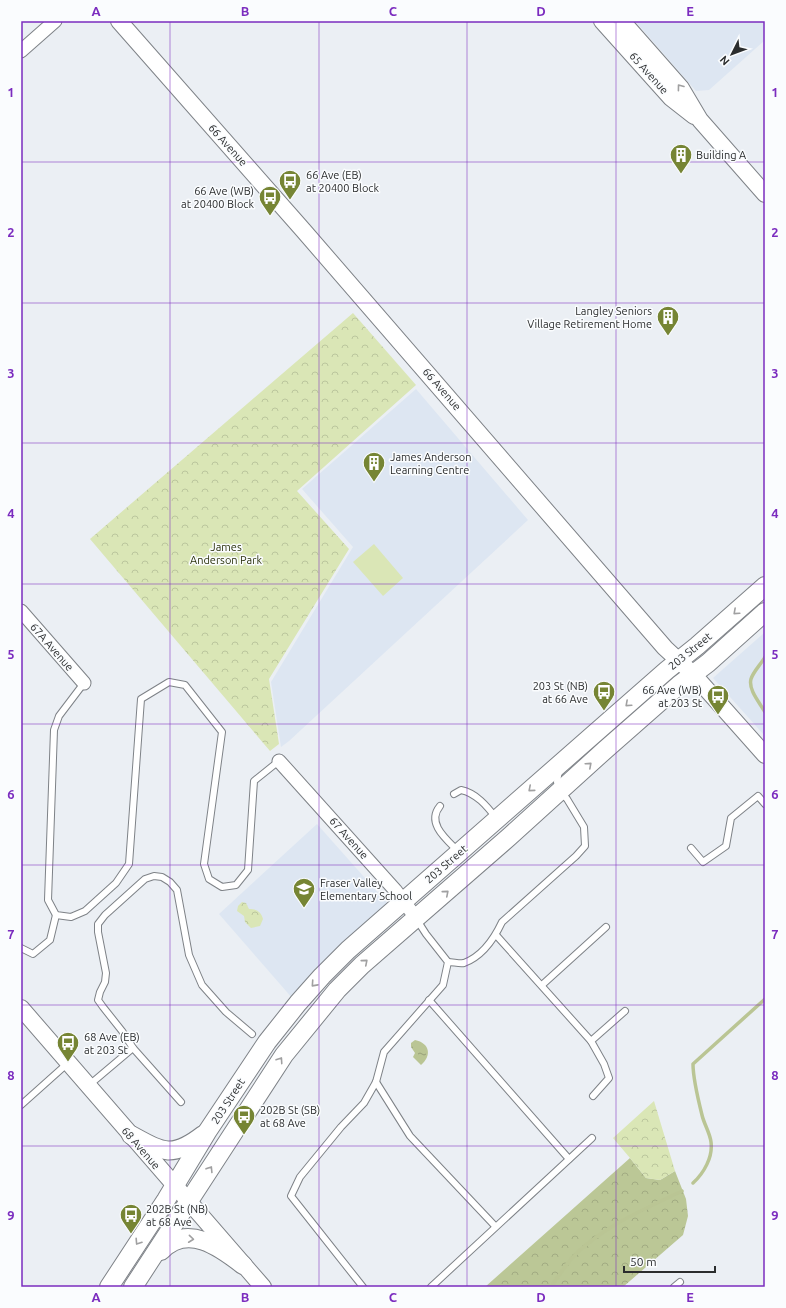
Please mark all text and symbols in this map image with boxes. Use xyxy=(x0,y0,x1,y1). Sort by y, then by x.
text: A xyxy=(91,4,101,18)
text: B xyxy=(241,4,250,18)
text: C xyxy=(389,4,398,18)
text: D xyxy=(536,4,546,18)
text: E xyxy=(686,4,694,18)
north arrow xyxy=(712,34,752,74)
street label: 65 Avenue xyxy=(627,50,671,96)
text: N xyxy=(717,54,732,68)
text: 1 xyxy=(7,85,15,99)
one-way arrow xyxy=(678,85,685,92)
text: 1 xyxy=(771,85,779,99)
street label: 66 Avenue xyxy=(206,122,250,168)
building icon: Building A xyxy=(668,142,694,175)
place label: Building A xyxy=(696,149,747,161)
bus stop icon: 66 Ave (EB) at 20400 Block xyxy=(277,168,303,201)
place label: 66 Ave (EB) at 20400 Block xyxy=(306,169,379,194)
bus stop icon: 66 Ave (WB) at 20400 Block xyxy=(257,184,283,217)
place label: 66 Ave (WB) at 20400 Block xyxy=(181,185,254,210)
text: 2 xyxy=(7,225,15,239)
text: 2 xyxy=(771,225,779,239)
building icon: Langley Seniors Village Retirement Home xyxy=(655,304,681,337)
place label: Langley Seniors Village Retirement Home xyxy=(527,305,652,330)
street label: 66 Avenue xyxy=(420,365,464,413)
text: 3 xyxy=(7,366,15,380)
text: 3 xyxy=(771,366,779,380)
building icon: James Anderson Learning Centre xyxy=(361,450,387,483)
place label: James Anderson Learning Centre xyxy=(390,451,472,476)
text: 4 xyxy=(7,506,15,520)
text: 4 xyxy=(771,506,779,520)
park label: James Anderson Park xyxy=(190,541,262,566)
one-way arrow xyxy=(733,607,741,615)
street label: 67A Avenue xyxy=(28,621,76,673)
street label: 203 Street xyxy=(666,630,714,672)
text: 5 xyxy=(7,647,15,661)
text: 5 xyxy=(771,647,779,661)
bus stop icon: 203 St (NB) at 66 Ave xyxy=(591,679,617,712)
place label: 203 St (NB) at 66 Ave xyxy=(533,680,588,705)
bus stop icon: 66 Ave (WB) at 203 St xyxy=(705,683,731,716)
place label: 66 Ave (WB) at 203 St xyxy=(642,684,703,709)
one-way arrow xyxy=(625,700,633,707)
one-way arrow xyxy=(584,762,592,769)
one-way arrow xyxy=(529,785,536,792)
text: 6 xyxy=(7,787,15,801)
text: 6 xyxy=(771,787,779,801)
street label: 67 Avenue xyxy=(327,815,371,861)
street label: 203 Street xyxy=(423,842,470,886)
school or university icon: Fraser Valley Elementary School xyxy=(291,876,317,909)
place label: Fraser Valley Elementary School xyxy=(320,877,412,902)
one-way arrow xyxy=(441,890,449,897)
text: 7 xyxy=(7,927,15,941)
text: 7 xyxy=(771,927,779,941)
one-way arrow xyxy=(361,960,368,967)
one-way arrow xyxy=(312,980,319,987)
bus stop icon: 68 Ave (EB) at 203 St xyxy=(55,1030,81,1063)
place label: 68 Ave (EB) at 203 St xyxy=(84,1031,140,1056)
one-way arrow xyxy=(275,1057,283,1064)
text: 8 xyxy=(7,1068,15,1082)
text: 8 xyxy=(771,1068,779,1082)
street label: 203 Street xyxy=(209,1075,248,1126)
bus stop icon: 202B St (SB) at 68 Ave xyxy=(231,1103,257,1136)
place label: 202B St (SB) at 68 Ave xyxy=(260,1104,320,1129)
street label: 68 Avenue xyxy=(119,1124,163,1172)
one-way arrow xyxy=(205,1166,212,1173)
bus stop icon: 202B St (NB) at 68 Ave xyxy=(118,1202,144,1235)
place label: 202B St (NB) at 68 Ave xyxy=(146,1203,208,1228)
text: 9 xyxy=(7,1208,15,1222)
text: 9 xyxy=(771,1208,779,1222)
one-way arrow xyxy=(188,1234,194,1243)
one-way arrow xyxy=(135,1238,143,1245)
scale bar xyxy=(624,1248,715,1274)
text: 50 m xyxy=(630,1255,657,1268)
text: A xyxy=(91,1290,101,1304)
text: B xyxy=(241,1290,250,1304)
text: C xyxy=(389,1290,398,1304)
text: D xyxy=(536,1290,546,1304)
text: E xyxy=(686,1290,694,1304)

